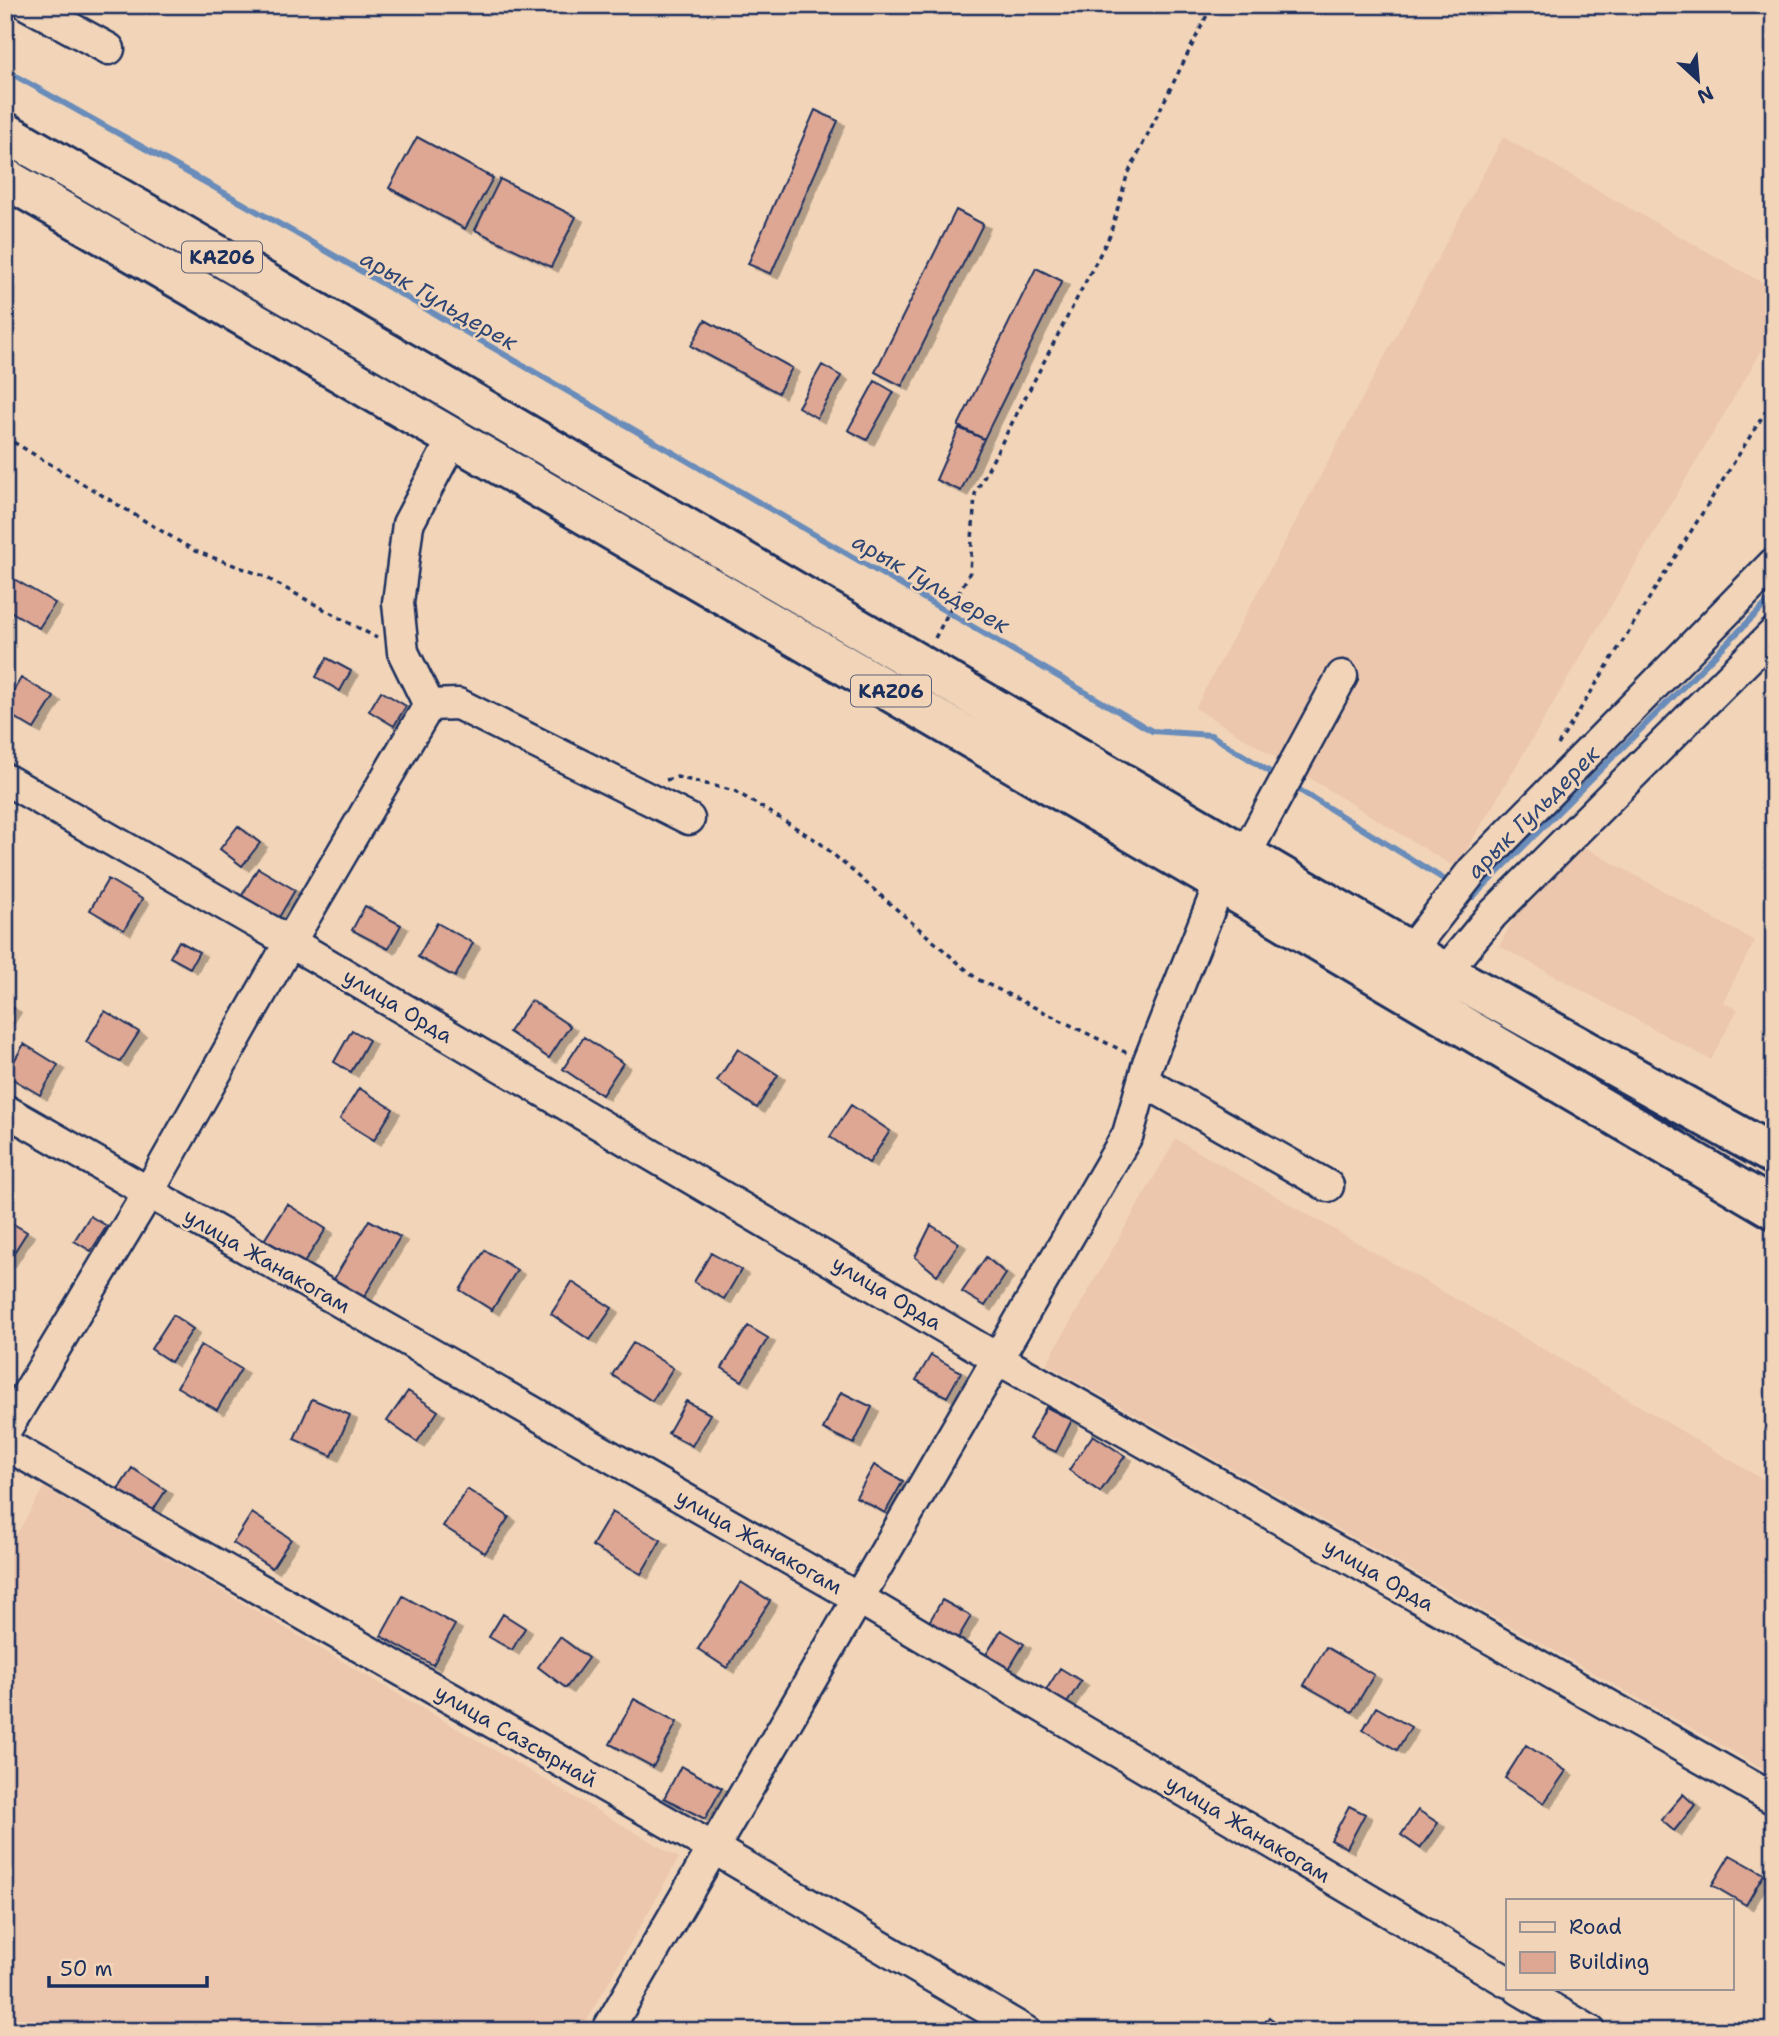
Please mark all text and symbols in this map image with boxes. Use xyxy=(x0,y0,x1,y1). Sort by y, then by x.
north arrow xyxy=(1664,46,1734,116)
text: N xyxy=(1693,80,1717,109)
road number: KАZ06 xyxy=(182,242,262,272)
water label: арык Гульдерек xyxy=(355,243,524,358)
water label: арык Гульдерек xyxy=(847,526,1016,641)
road number: KАZ06 xyxy=(851,676,931,706)
water label: арык Гульдерек xyxy=(1460,738,1607,885)
street label: улица Орда xyxy=(338,962,458,1050)
street label: улица Жанакогам xyxy=(179,1202,355,1320)
street label: улица Орда xyxy=(827,1249,947,1337)
street label: улица Жанакогам xyxy=(671,1483,847,1601)
street label: улица Орда xyxy=(1319,1532,1439,1618)
street label: улица Сазсырнай xyxy=(430,1678,603,1794)
street label: улица Жанакогам xyxy=(1160,1769,1336,1889)
legend xyxy=(1506,1899,1734,1990)
text: Road xyxy=(1569,1913,1622,1941)
scale bar xyxy=(49,1945,206,1989)
text: Building xyxy=(1569,1948,1649,1976)
text: 50 m xyxy=(60,1955,113,1983)

